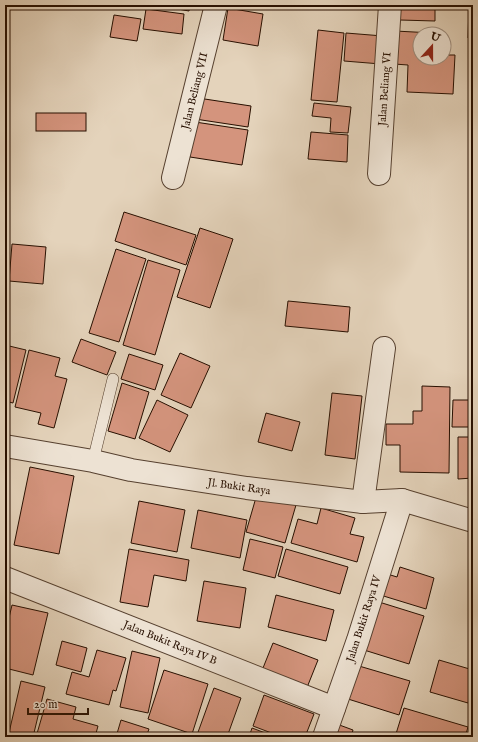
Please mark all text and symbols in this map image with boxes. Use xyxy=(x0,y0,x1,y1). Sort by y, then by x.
north arrow xyxy=(412,26,452,66)
text: U xyxy=(427,29,443,46)
street label: Jalan Beliang VII xyxy=(178,51,211,133)
street label: Jalan Beliang VI xyxy=(375,51,395,128)
street label: Jl. Bukit Raya xyxy=(205,475,272,498)
street label: Jalan Bukit Raya IV xyxy=(343,573,385,666)
street label: Jalan Bukit Raya IV B xyxy=(119,617,219,668)
scale bar xyxy=(28,690,88,716)
text: 20 m xyxy=(34,697,57,712)

